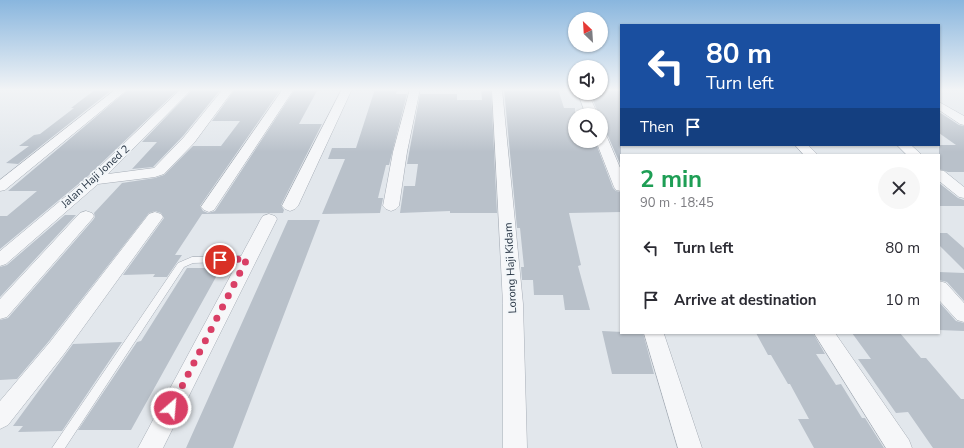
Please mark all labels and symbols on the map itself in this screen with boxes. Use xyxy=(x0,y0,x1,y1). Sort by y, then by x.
north arrow xyxy=(568,12,608,52)
street label: Jalan Haji Joned 2 xyxy=(57,142,133,212)
street label: Lorong Haji Kidam xyxy=(501,222,520,314)
pin xyxy=(203,243,237,277)
position arrow xyxy=(150,387,192,429)

